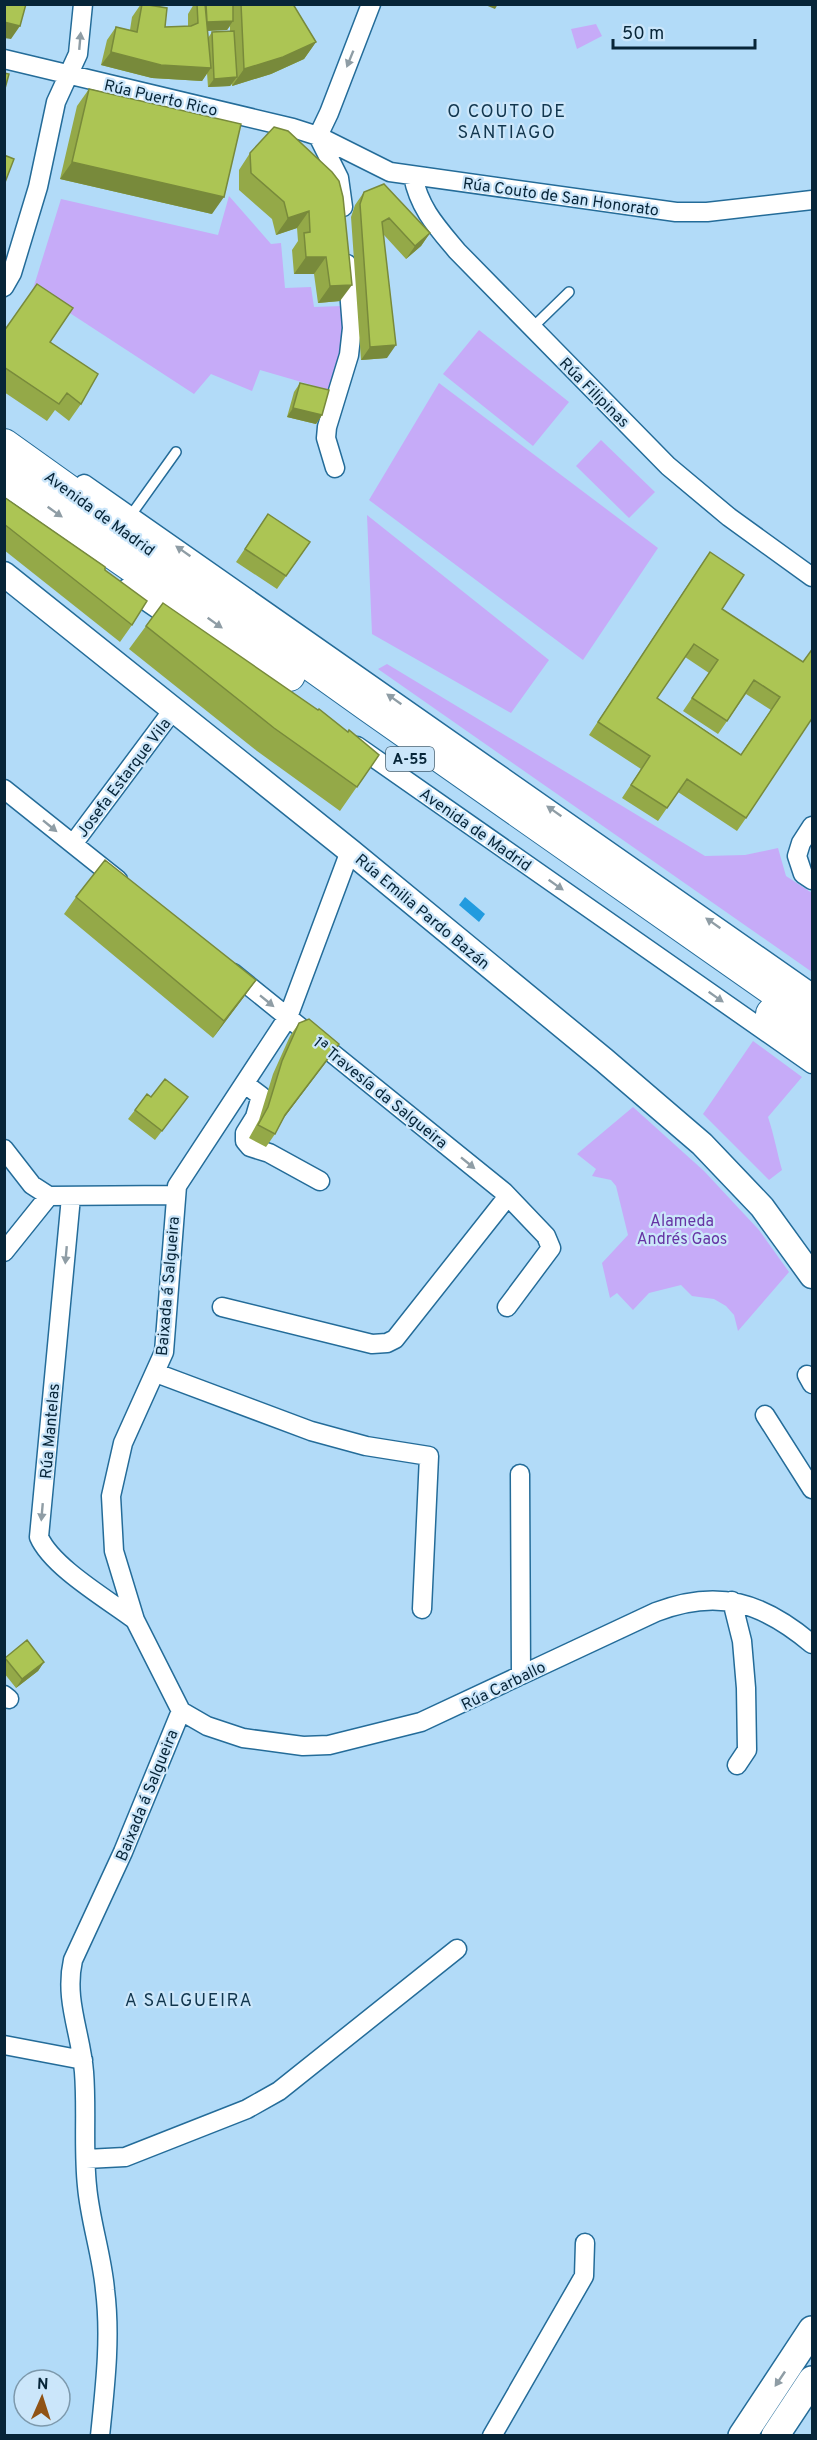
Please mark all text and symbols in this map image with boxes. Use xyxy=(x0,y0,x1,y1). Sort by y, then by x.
scale bar xyxy=(613,12,756,50)
text: 50 m xyxy=(622,23,664,46)
one-way arrow xyxy=(75,31,85,50)
one-way arrow xyxy=(345,50,354,68)
street label: Rúa Puerto Rico xyxy=(102,76,219,122)
district label: O COUTO DE SANTIAGO xyxy=(447,101,567,145)
street label: Rúa Couto de San Honorato xyxy=(461,174,660,222)
street label: Rúa Filipinas xyxy=(554,354,633,433)
street label: Avenida de Madrid xyxy=(40,468,158,561)
one-way arrow xyxy=(46,506,62,518)
one-way arrow xyxy=(175,545,191,557)
one-way arrow xyxy=(206,617,222,629)
one-way arrow xyxy=(386,694,402,705)
street label: Josefa Estarque Vila xyxy=(73,715,176,842)
road number: A-55 xyxy=(386,747,434,771)
street label: Avenida de Madrid xyxy=(415,785,535,877)
one-way arrow xyxy=(546,805,562,817)
one-way arrow xyxy=(42,819,58,832)
street label: Rúa Emilia Pardo Bazán xyxy=(350,850,493,975)
one-way arrow xyxy=(547,879,563,891)
one-way arrow xyxy=(706,917,722,929)
one-way arrow xyxy=(707,991,723,1003)
one-way arrow xyxy=(260,994,275,1006)
street label: 1ª Travesía da Salgueira xyxy=(309,1033,451,1154)
one-way arrow xyxy=(460,1156,475,1169)
park label: Alameda Andrés Gaos xyxy=(637,1212,727,1250)
street label: Baixada á Salgueira xyxy=(153,1216,185,1357)
one-way arrow xyxy=(61,1246,71,1265)
street label: Rúa Mantelas xyxy=(37,1383,65,1480)
one-way arrow xyxy=(37,1503,47,1522)
street label: Rúa Carballo xyxy=(458,1658,550,1716)
street label: Baixada á Salgueira xyxy=(112,1727,183,1864)
district label: A SALGUEIRA xyxy=(125,1990,253,2013)
north arrow xyxy=(12,2368,72,2428)
one-way arrow xyxy=(775,2371,786,2387)
text: N xyxy=(36,2375,49,2395)

